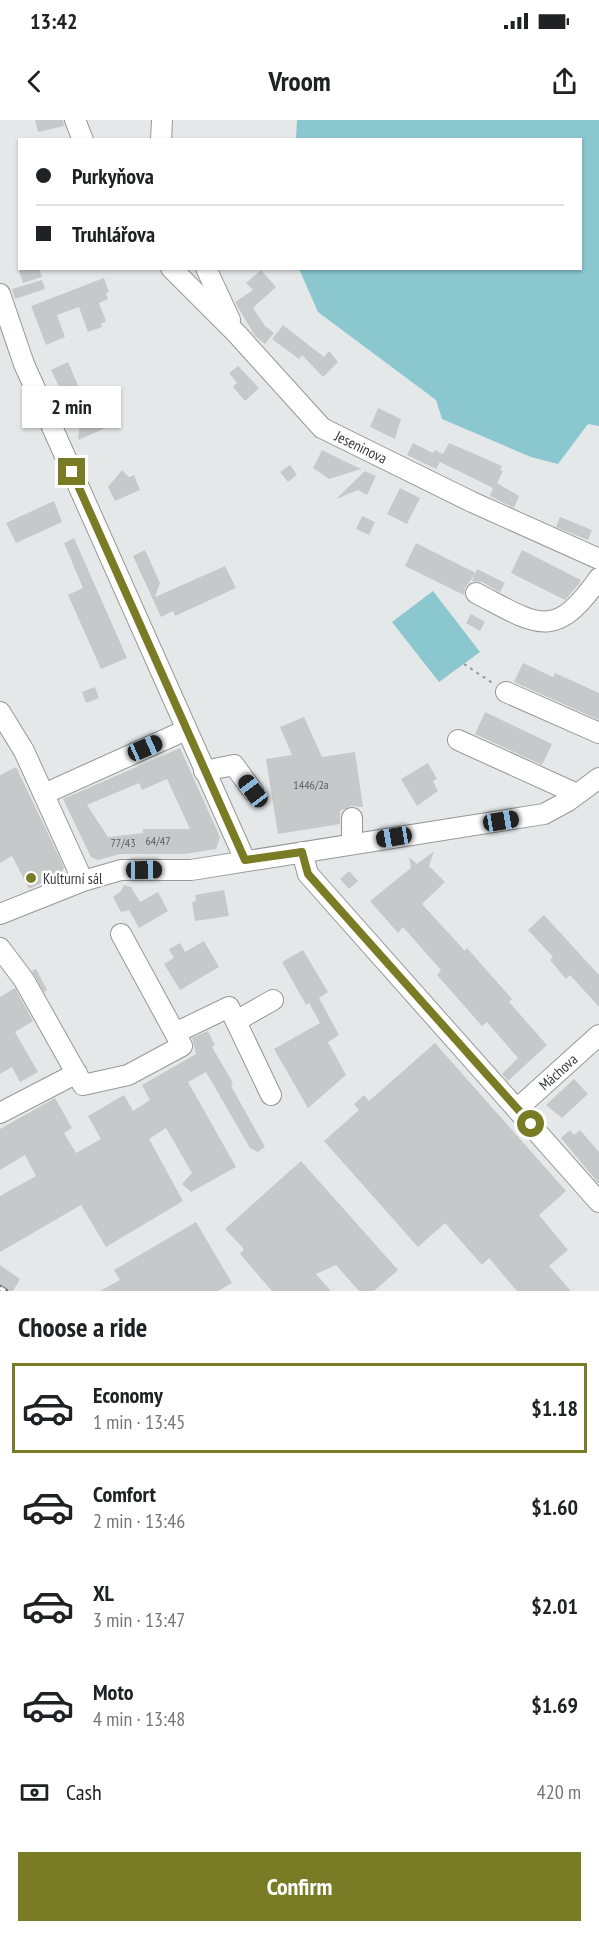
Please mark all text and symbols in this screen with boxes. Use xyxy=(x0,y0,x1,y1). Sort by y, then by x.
text: 13:42 xyxy=(30,7,78,35)
text: Vroom xyxy=(268,64,331,98)
icon: back xyxy=(18,65,51,98)
icon: share xyxy=(548,65,581,98)
text: Purkyňova xyxy=(72,162,154,190)
text: Truhlářova xyxy=(72,220,155,248)
callout: 2 min xyxy=(22,385,122,427)
text: 2 min xyxy=(51,394,92,420)
street label: Jeseninova xyxy=(331,426,390,468)
route end xyxy=(58,458,85,485)
car xyxy=(125,732,165,764)
car xyxy=(235,771,271,811)
house number: 1446/2a xyxy=(293,777,329,792)
car xyxy=(482,809,520,833)
car xyxy=(375,825,413,849)
house number: 64/47 xyxy=(145,833,171,848)
house number: 77/43 xyxy=(110,835,136,850)
car xyxy=(126,861,162,879)
place label: Kulturní sál xyxy=(43,869,103,888)
marker: Kulturní sál xyxy=(24,871,38,885)
street label: Máchova xyxy=(535,1050,581,1094)
route start xyxy=(517,1110,544,1137)
text: Choose a ride xyxy=(18,1310,147,1344)
icon: car xyxy=(21,1381,75,1435)
text: Economy xyxy=(93,1381,163,1409)
text: $1.18 xyxy=(531,1394,578,1422)
text: 1 min · 13:45 xyxy=(93,1409,185,1435)
icon: car xyxy=(21,1480,75,1534)
text: Comfort xyxy=(93,1480,156,1508)
text: $1.60 xyxy=(531,1493,578,1521)
text: 2 min · 13:46 xyxy=(93,1508,185,1534)
icon: car xyxy=(21,1579,75,1633)
text: XL xyxy=(93,1579,114,1607)
text: $2.01 xyxy=(531,1592,578,1620)
text: 3 min · 13:47 xyxy=(93,1607,185,1633)
icon: car xyxy=(21,1678,75,1732)
text: Moto xyxy=(93,1678,134,1706)
text: $1.69 xyxy=(531,1691,578,1719)
text: 4 min · 13:48 xyxy=(93,1706,185,1732)
icon: cash xyxy=(18,1776,51,1809)
text: Cash xyxy=(66,1778,102,1806)
text: 420 m xyxy=(537,1779,581,1805)
button: Confirm xyxy=(18,1852,581,1921)

